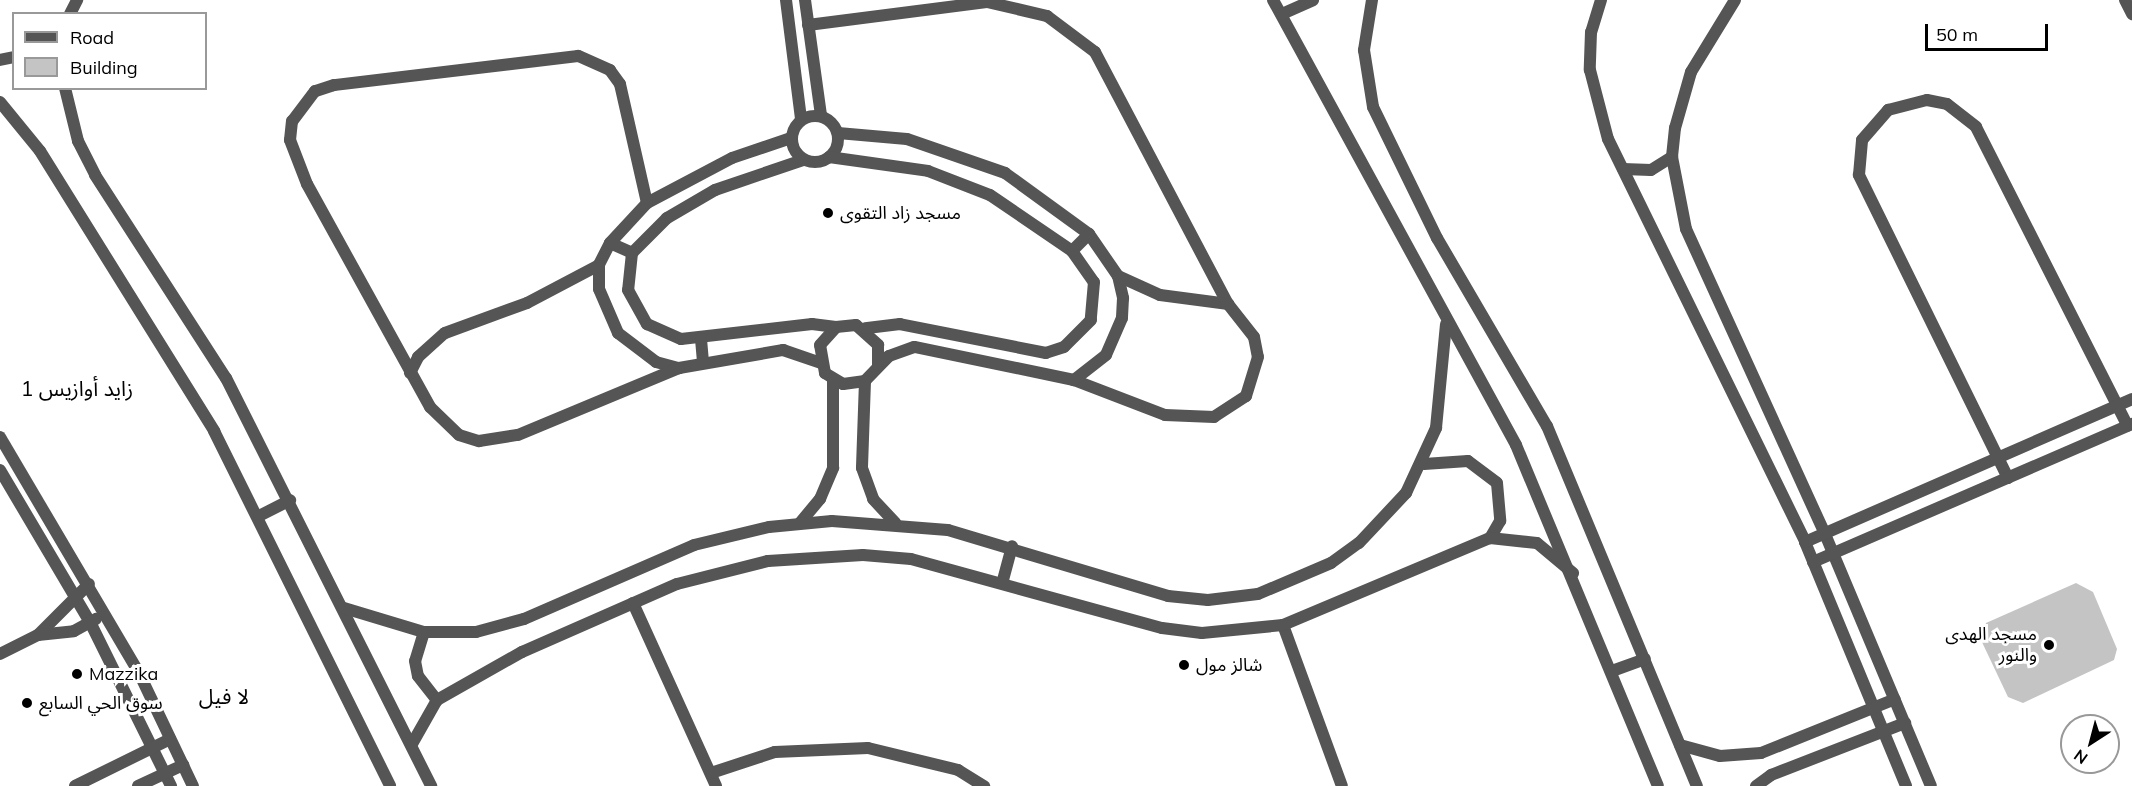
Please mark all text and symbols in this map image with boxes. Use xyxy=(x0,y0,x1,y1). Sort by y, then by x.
legend xyxy=(12,12,207,90)
scale bar xyxy=(1928,12,2051,50)
text: 50 m xyxy=(1936,23,1978,46)
text: Road xyxy=(70,26,114,49)
text: Building xyxy=(70,56,138,79)
place label: مسجد زاد التقوى xyxy=(840,202,961,224)
marker: مسجد زاد التقوى xyxy=(821,206,835,220)
district label: زايد أوازيس 1 xyxy=(21,375,133,401)
place label: مسجد الهدى والنور xyxy=(1945,624,2037,666)
marker: مسجد الهدى والنور xyxy=(2042,638,2056,652)
place label: شالز مول xyxy=(1196,654,1262,676)
marker: شالز مول xyxy=(1177,658,1191,672)
place label: Mazzika xyxy=(89,663,158,685)
marker: Mazzika xyxy=(70,667,84,681)
district label: لا فيل xyxy=(199,683,249,709)
place label: سوق الحي السابع xyxy=(39,692,163,714)
marker: سوق الحي السابع xyxy=(20,696,34,710)
north arrow xyxy=(2060,714,2120,774)
text: N xyxy=(2070,745,2091,769)

